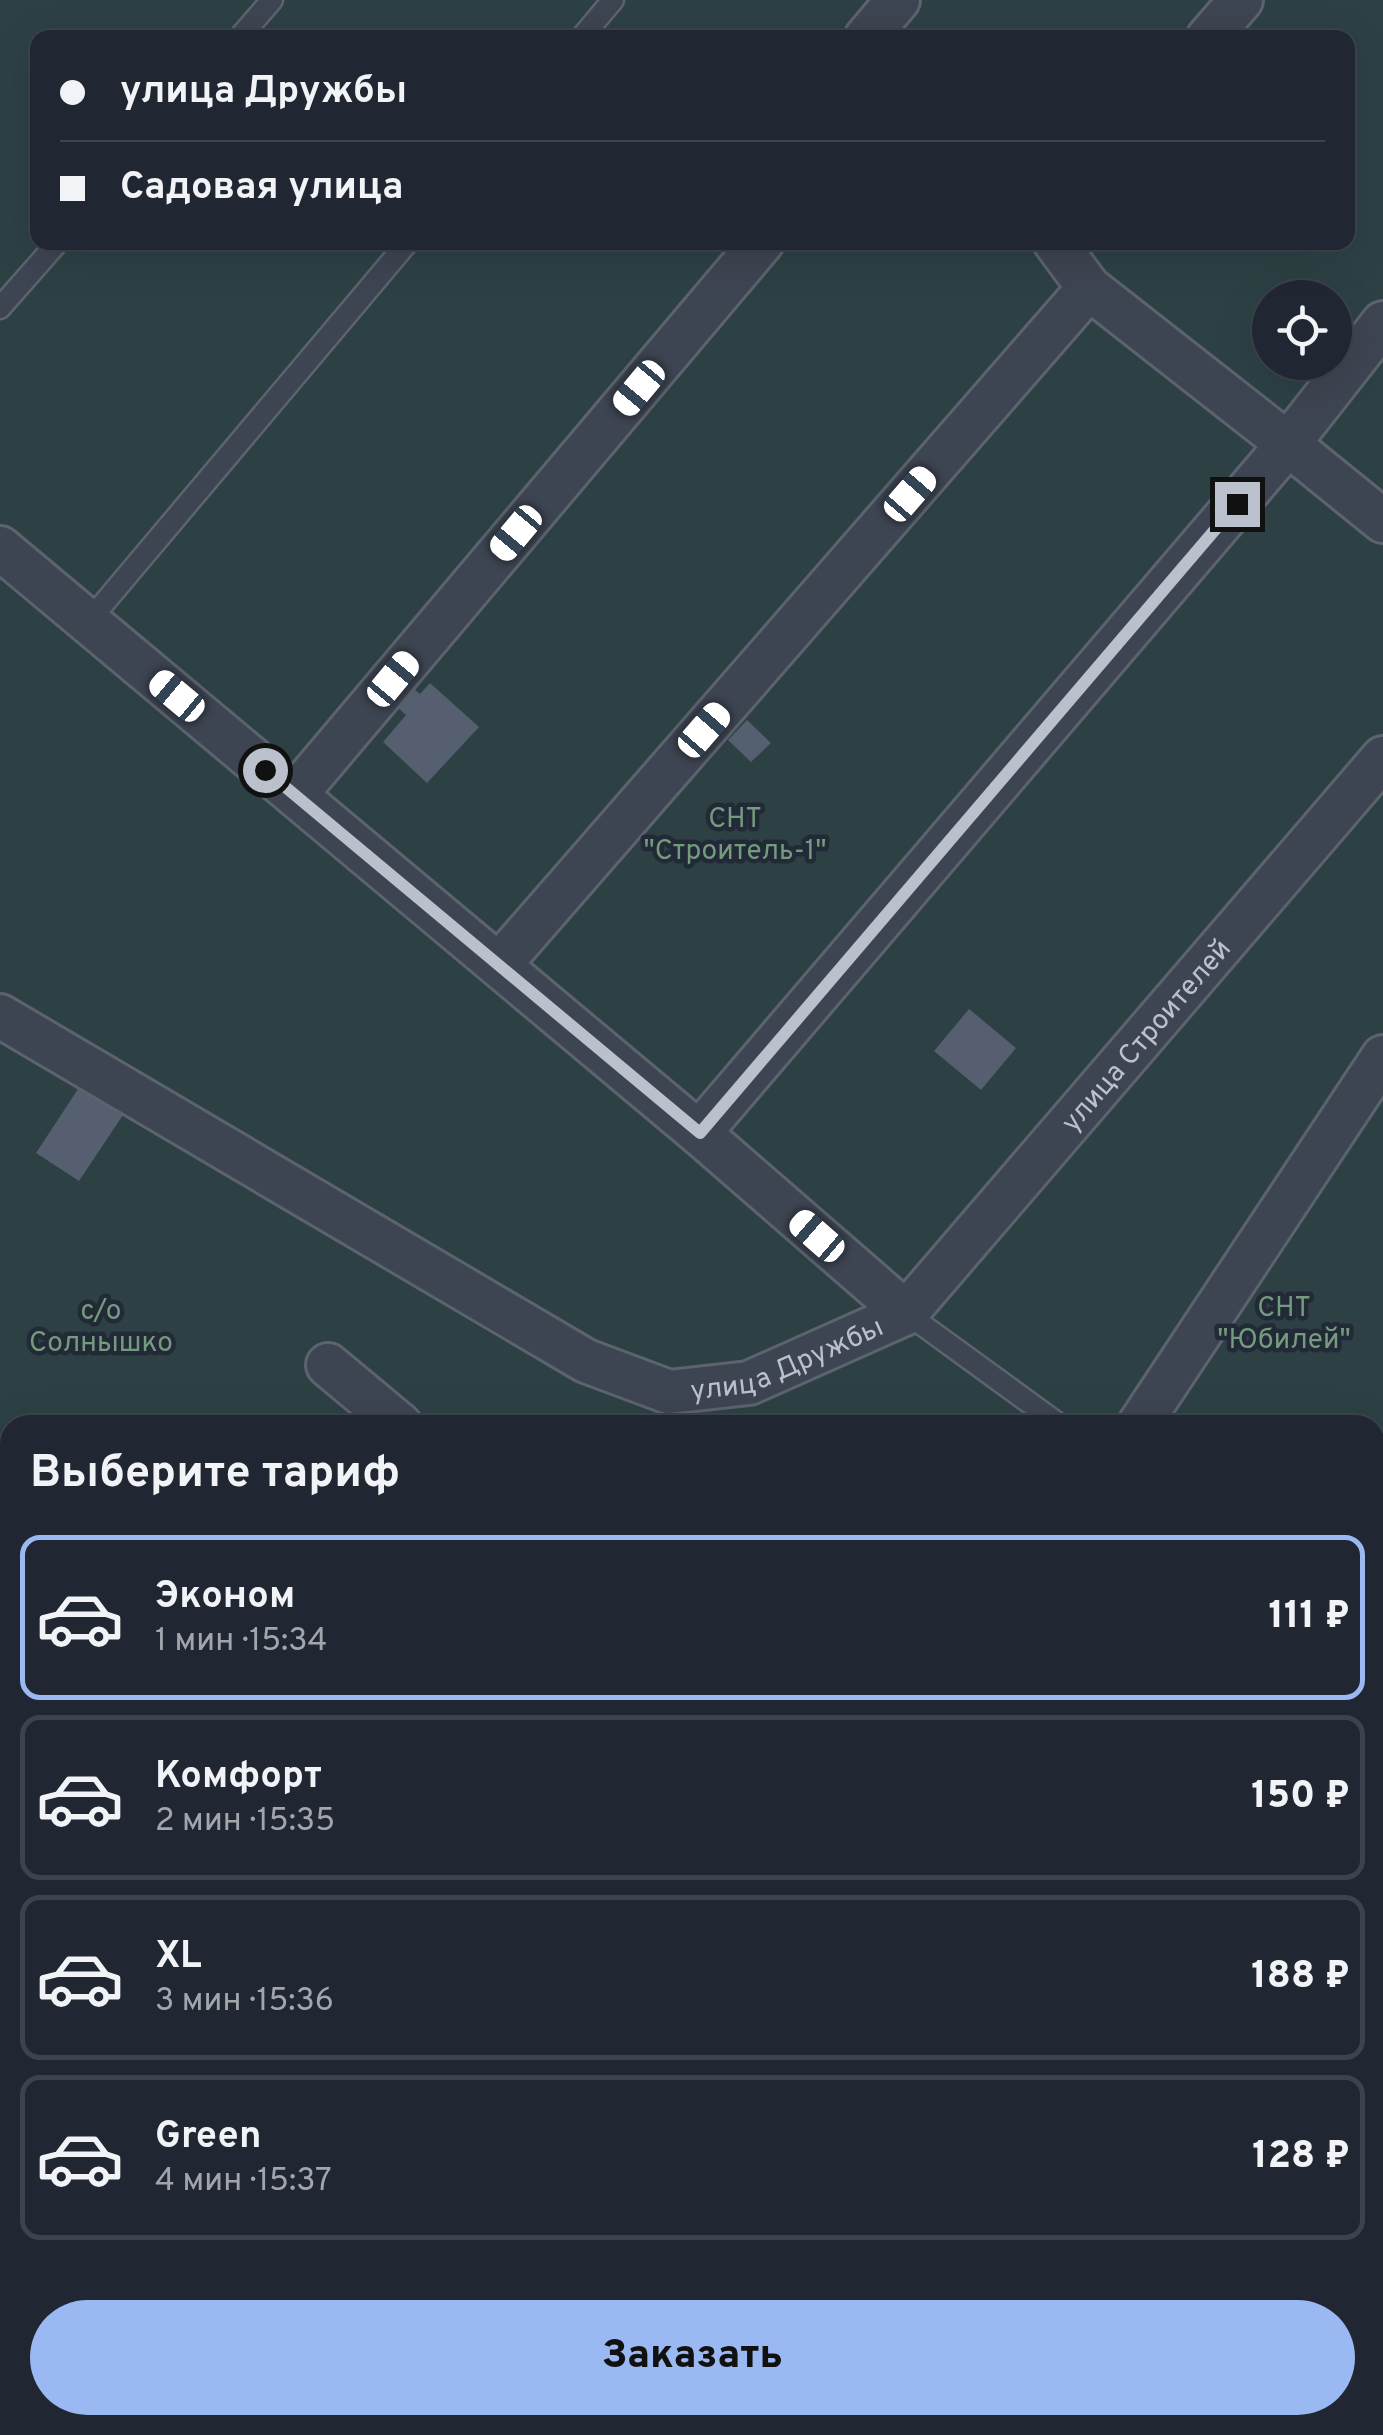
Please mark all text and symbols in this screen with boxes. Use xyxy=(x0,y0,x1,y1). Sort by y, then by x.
text: улица Дружбы xyxy=(120,68,407,117)
text: Садовая улица xyxy=(120,164,403,213)
map controls xyxy=(1252,280,1352,380)
button: locate xyxy=(1252,280,1352,380)
car xyxy=(608,355,670,421)
car xyxy=(879,462,941,526)
route end xyxy=(1215,482,1260,527)
car xyxy=(485,500,547,566)
car xyxy=(362,646,424,712)
car xyxy=(144,665,210,727)
car xyxy=(673,698,735,762)
route start xyxy=(243,748,288,793)
park label: СНТ "Строитель-1" xyxy=(643,802,827,870)
street label: улица Строителей xyxy=(1055,933,1240,1141)
car xyxy=(785,1205,849,1267)
park label: СНТ "Юбилей" xyxy=(1217,1291,1351,1359)
park label: с/о Солнышко xyxy=(29,1294,173,1362)
street label: улица Дружбы xyxy=(689,1310,890,1410)
text: Выберите тариф xyxy=(30,1446,400,1503)
icon: car xyxy=(35,1573,125,1663)
text: Эконом xyxy=(155,1573,295,1622)
text: 111 ₽ xyxy=(1268,1593,1350,1642)
text: 1 мин · 15:34 xyxy=(155,1622,327,1662)
icon: car xyxy=(35,1753,125,1843)
text: Комфорт xyxy=(155,1753,322,1802)
text: 150 ₽ xyxy=(1251,1773,1350,1822)
text: 2 мин · 15:35 xyxy=(155,1802,335,1842)
icon: car xyxy=(35,1933,125,2023)
text: XL xyxy=(155,1933,202,1982)
text: 188 ₽ xyxy=(1251,1953,1350,2002)
text: 3 мин · 15:36 xyxy=(155,1982,334,2022)
icon: car xyxy=(35,2113,125,2203)
text: Green xyxy=(155,2113,261,2162)
text: 128 ₽ xyxy=(1252,2133,1350,2182)
text: 4 мин · 15:37 xyxy=(155,2162,332,2202)
button: Заказать xyxy=(30,2300,1355,2415)

